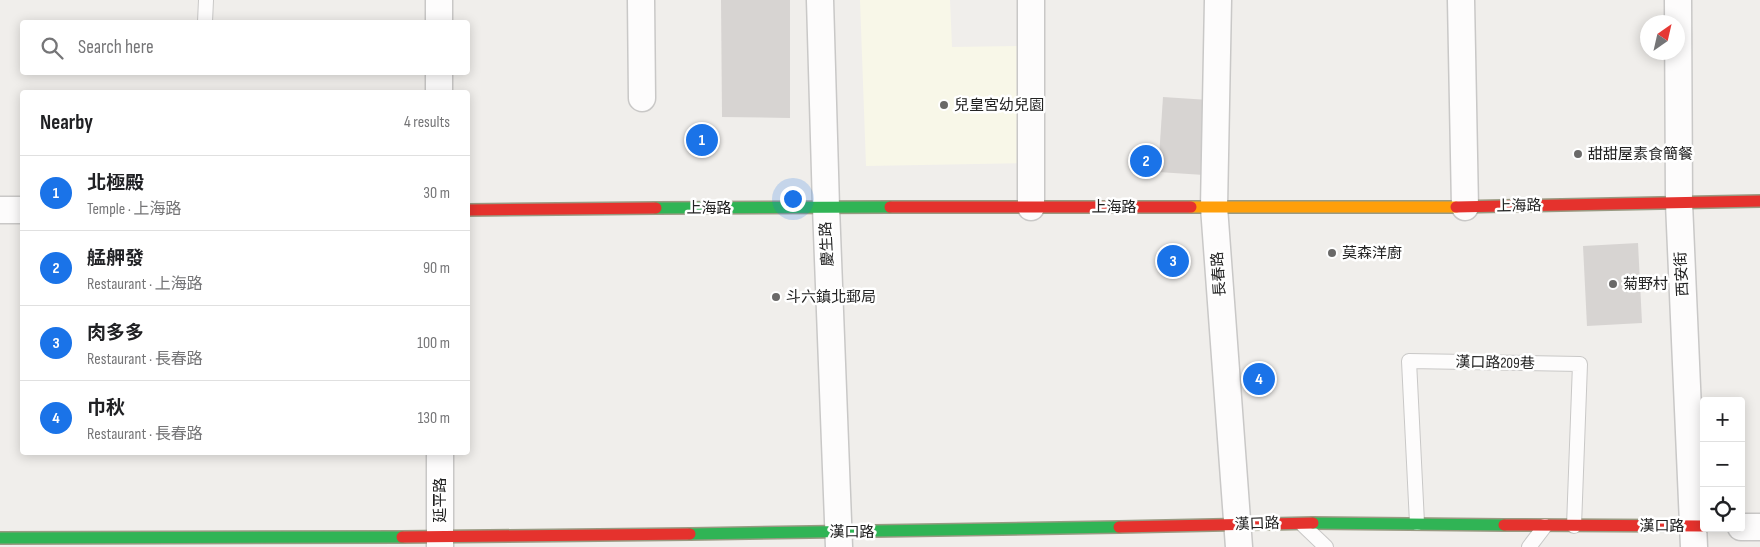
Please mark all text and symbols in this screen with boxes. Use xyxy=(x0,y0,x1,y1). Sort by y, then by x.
north arrow xyxy=(1640,15,1685,60)
search box xyxy=(20,20,470,75)
icon: search xyxy=(38,34,66,62)
text: Search here xyxy=(78,36,154,59)
place label: 兒皇宮幼兒園 xyxy=(954,96,1044,115)
marker: 兒皇宮幼兒園 xyxy=(938,99,950,111)
text: Nearby xyxy=(40,110,93,135)
text: 4 results xyxy=(404,113,450,132)
pin: 1 xyxy=(686,121,718,159)
pin: 2 xyxy=(1130,142,1162,180)
place label: 甜甜屋素食簡餐 xyxy=(1588,145,1693,164)
marker: 甜甜屋素食簡餐 xyxy=(1572,148,1584,160)
text: 北極殿 xyxy=(87,172,144,195)
text: 1 xyxy=(53,184,59,203)
text: 30 m xyxy=(423,184,450,203)
your location xyxy=(780,186,806,212)
street label: 上海路 xyxy=(1496,196,1542,216)
street label: 上海路 xyxy=(1091,198,1137,217)
street label: 上海路 xyxy=(686,199,732,218)
text: Temple · 上海路 xyxy=(87,200,181,219)
street label: 慶生路 xyxy=(816,221,838,267)
pin: 3 xyxy=(1157,242,1189,280)
place label: 莫森洋廚 xyxy=(1342,244,1402,263)
text: 艋舺發 xyxy=(87,247,144,270)
marker: 莫森洋廚 xyxy=(1326,247,1338,259)
street label: 長春路 xyxy=(1208,251,1230,297)
street label: 西安街 xyxy=(1671,251,1693,297)
text: 2 xyxy=(52,259,60,278)
text: 90 m xyxy=(423,259,450,278)
text: Restaurant · 上海路 xyxy=(87,275,203,294)
place label: 菊野村 xyxy=(1623,275,1668,294)
marker: 菊野村 xyxy=(1607,278,1619,290)
place label: 斗六鎮北郵局 xyxy=(786,288,876,307)
marker: 斗六鎮北郵局 xyxy=(770,291,782,303)
text: 肉多多 xyxy=(87,322,144,345)
text: 3 xyxy=(52,334,60,353)
text: 100 m xyxy=(417,334,450,353)
text: Restaurant · 長春路 xyxy=(87,350,203,369)
street label: 漢口路209巷 xyxy=(1455,353,1535,373)
pin: 4 xyxy=(1243,360,1275,398)
text: 巾秋 xyxy=(87,397,125,420)
map controls xyxy=(1700,397,1745,532)
button: + xyxy=(1700,397,1745,442)
text: 4 xyxy=(52,409,60,428)
text: 130 m xyxy=(418,409,450,428)
text: Restaurant · 長春路 xyxy=(87,425,203,444)
button: − xyxy=(1700,442,1745,487)
street label: 延平路 xyxy=(431,477,450,523)
button: locate xyxy=(1700,487,1745,532)
street label: 漢口路 xyxy=(1234,514,1280,534)
street label: 漢口路 xyxy=(1639,517,1685,536)
street label: 漢口路 xyxy=(829,523,875,542)

